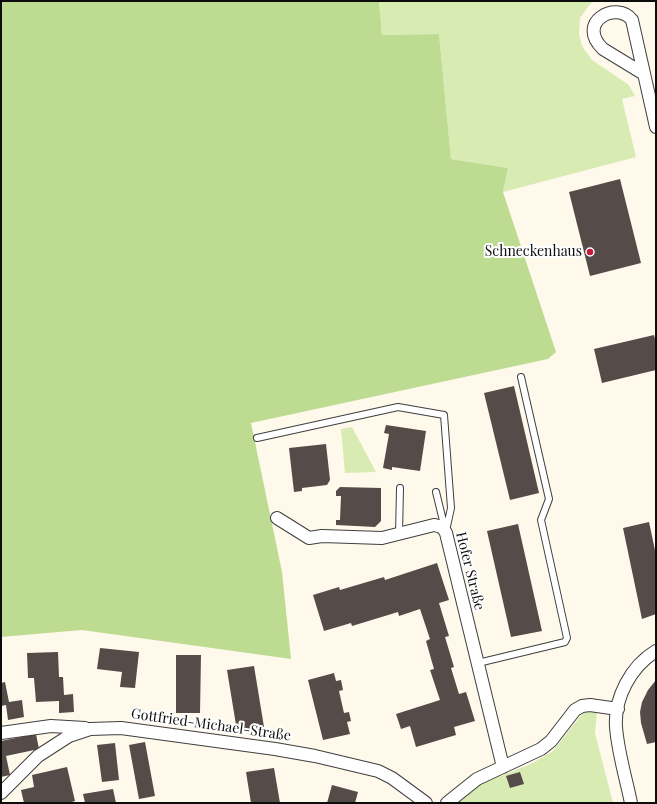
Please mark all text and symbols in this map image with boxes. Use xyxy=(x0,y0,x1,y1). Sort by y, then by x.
place label: Schneckenhaus xyxy=(485,244,582,260)
marker: Schneckenhaus xyxy=(585,247,595,257)
street label: Hofer Straße xyxy=(452,530,488,612)
street label: Gottfried-Michael-Straße xyxy=(130,705,292,745)

